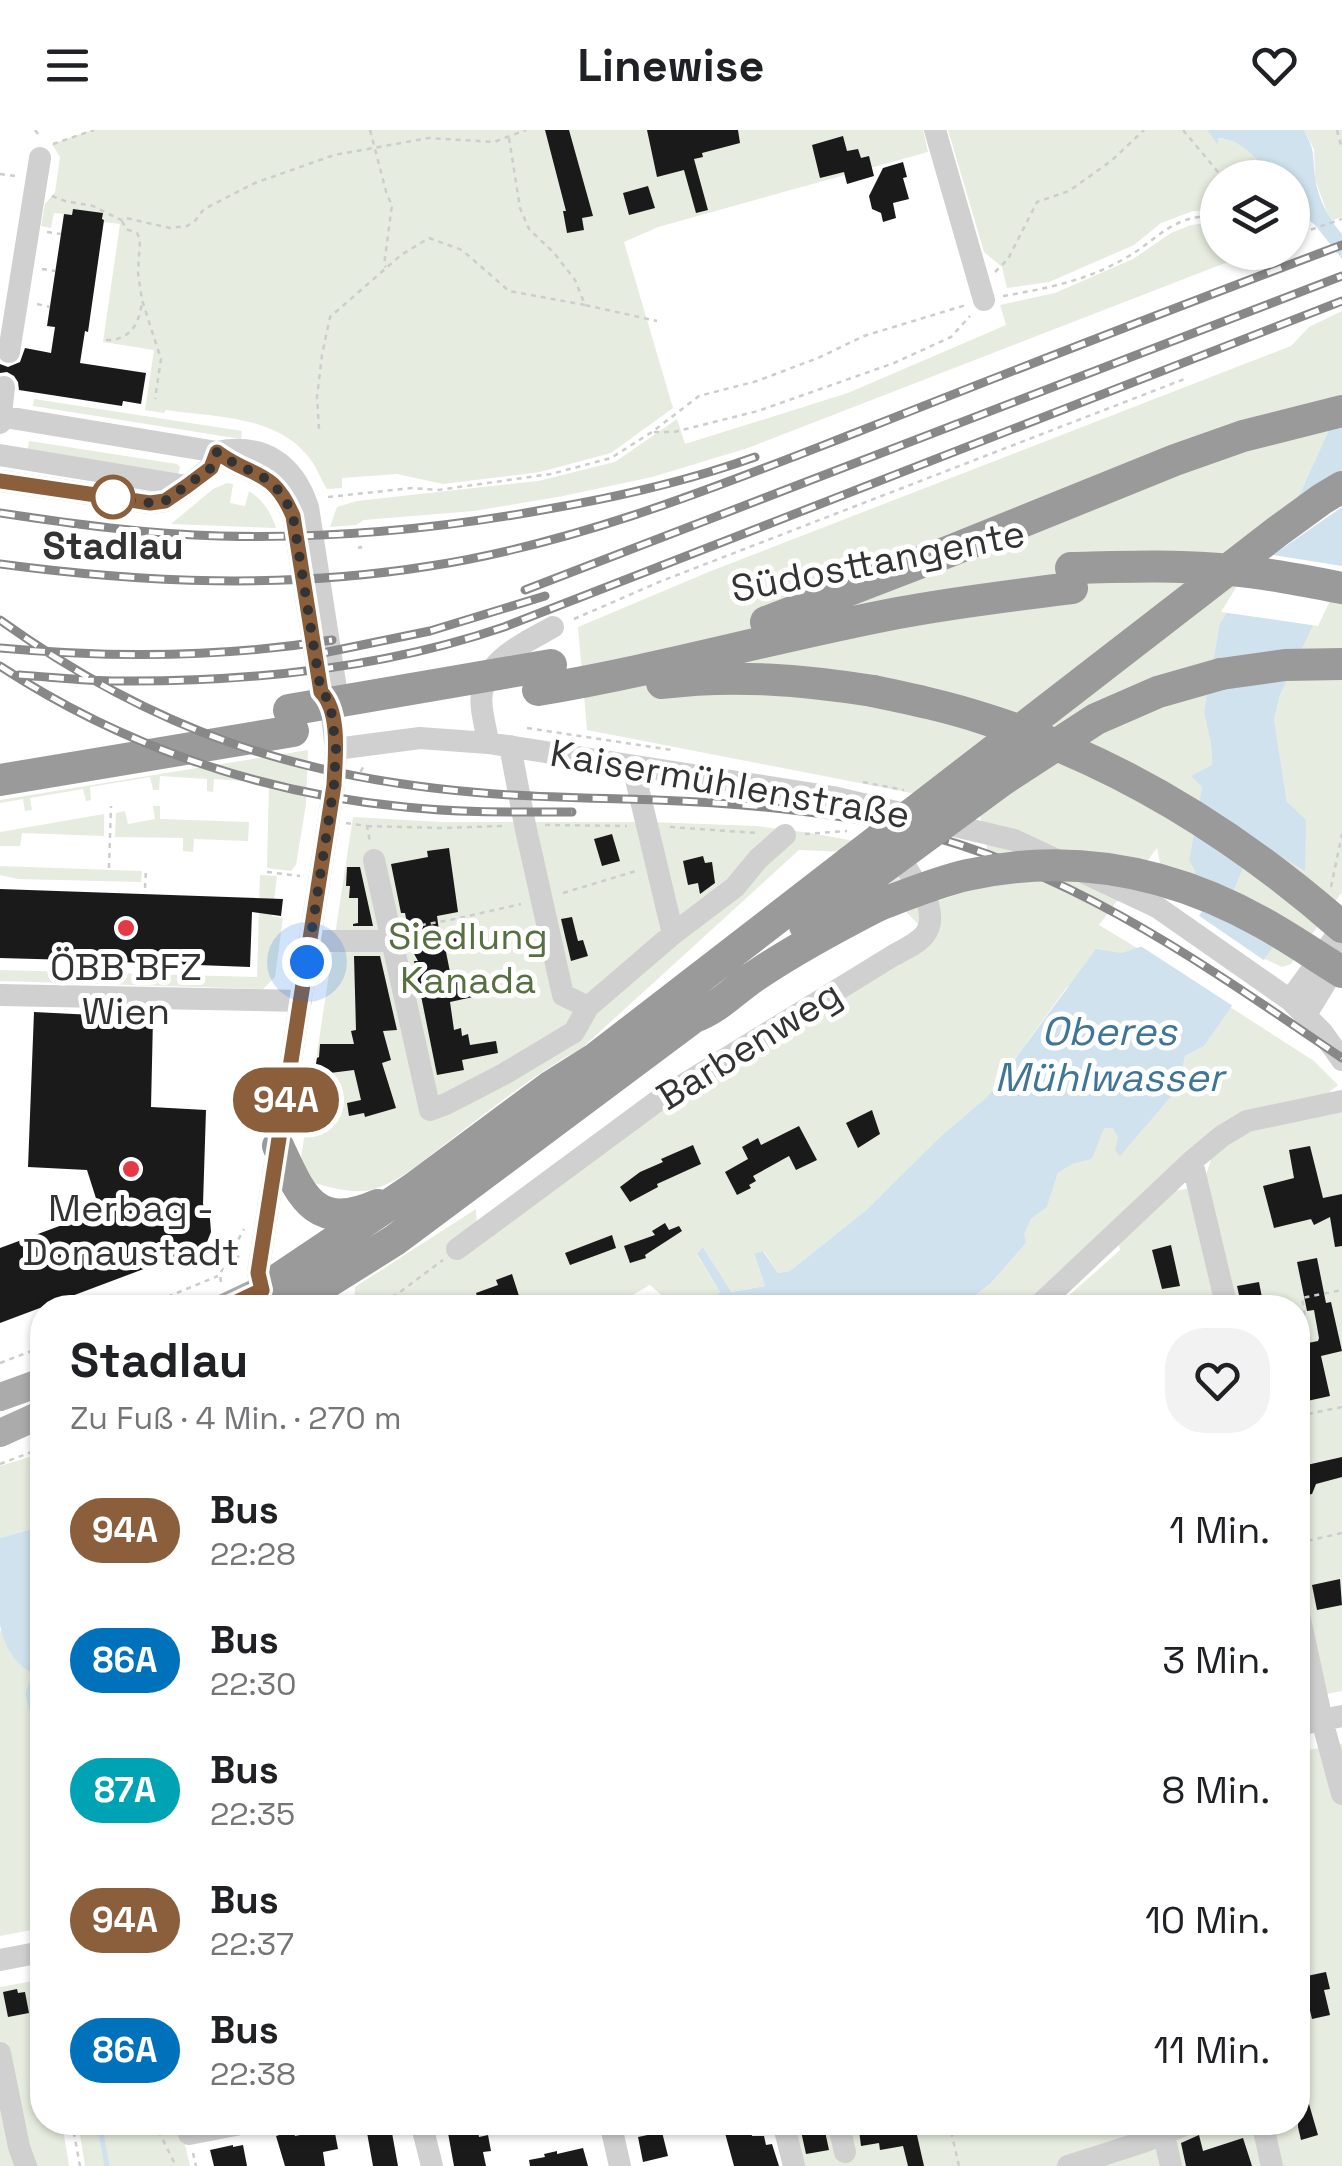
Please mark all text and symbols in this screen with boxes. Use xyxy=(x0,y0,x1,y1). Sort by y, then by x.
text: Linewise xyxy=(578,37,764,94)
icon: menu xyxy=(40,38,95,93)
icon: heart xyxy=(1247,38,1302,93)
map controls xyxy=(1200,160,1310,270)
button: layers xyxy=(1200,160,1310,270)
marker: Stadlau xyxy=(92,476,134,518)
street label: Südosttangente xyxy=(727,509,1029,613)
place label: Stadlau xyxy=(42,522,184,570)
street label: Kaisermühlenstraße xyxy=(547,729,913,839)
park label: Siedlung Kanada xyxy=(388,912,548,1004)
marker: ÖBB BFZ Wien xyxy=(115,917,137,939)
your location xyxy=(282,937,332,987)
place label: ÖBB BFZ Wien xyxy=(50,943,202,1035)
street label: Barbenweg xyxy=(648,969,850,1121)
water label: Oberes Mühlwasser xyxy=(995,1006,1227,1103)
line badge: 94A xyxy=(228,1068,344,1132)
text: 94A xyxy=(253,1078,319,1122)
marker: Merbag - Donaustadt xyxy=(120,1158,142,1180)
place label: Merbag - Donaustadt xyxy=(23,1184,239,1276)
button: heart xyxy=(1165,1328,1270,1433)
text: Stadlau xyxy=(70,1330,248,1391)
text: Zu Fuß · 4 Min. · 270 m xyxy=(70,1398,401,1438)
text: Bus xyxy=(210,1486,279,1534)
text: 1 Min. xyxy=(1169,1506,1270,1554)
text: 94A xyxy=(92,1508,158,1552)
text: 22:28 xyxy=(210,1534,296,1574)
text: Bus xyxy=(210,1616,279,1664)
text: 3 Min. xyxy=(1162,1636,1270,1684)
text: 86A xyxy=(93,1638,157,1682)
text: 22:30 xyxy=(210,1664,297,1704)
text: Bus xyxy=(210,1746,279,1794)
text: 8 Min. xyxy=(1161,1766,1270,1814)
text: 87A xyxy=(94,1768,156,1812)
text: 22:35 xyxy=(210,1794,295,1834)
text: Bus xyxy=(210,1876,279,1924)
text: 10 Min. xyxy=(1145,1896,1270,1944)
text: 94A xyxy=(92,1898,158,1942)
text: 22:37 xyxy=(210,1924,294,1964)
text: Bus xyxy=(210,2006,279,2054)
text: 11 Min. xyxy=(1153,2026,1270,2074)
text: 86A xyxy=(93,2028,157,2072)
text: 22:38 xyxy=(210,2054,296,2094)

